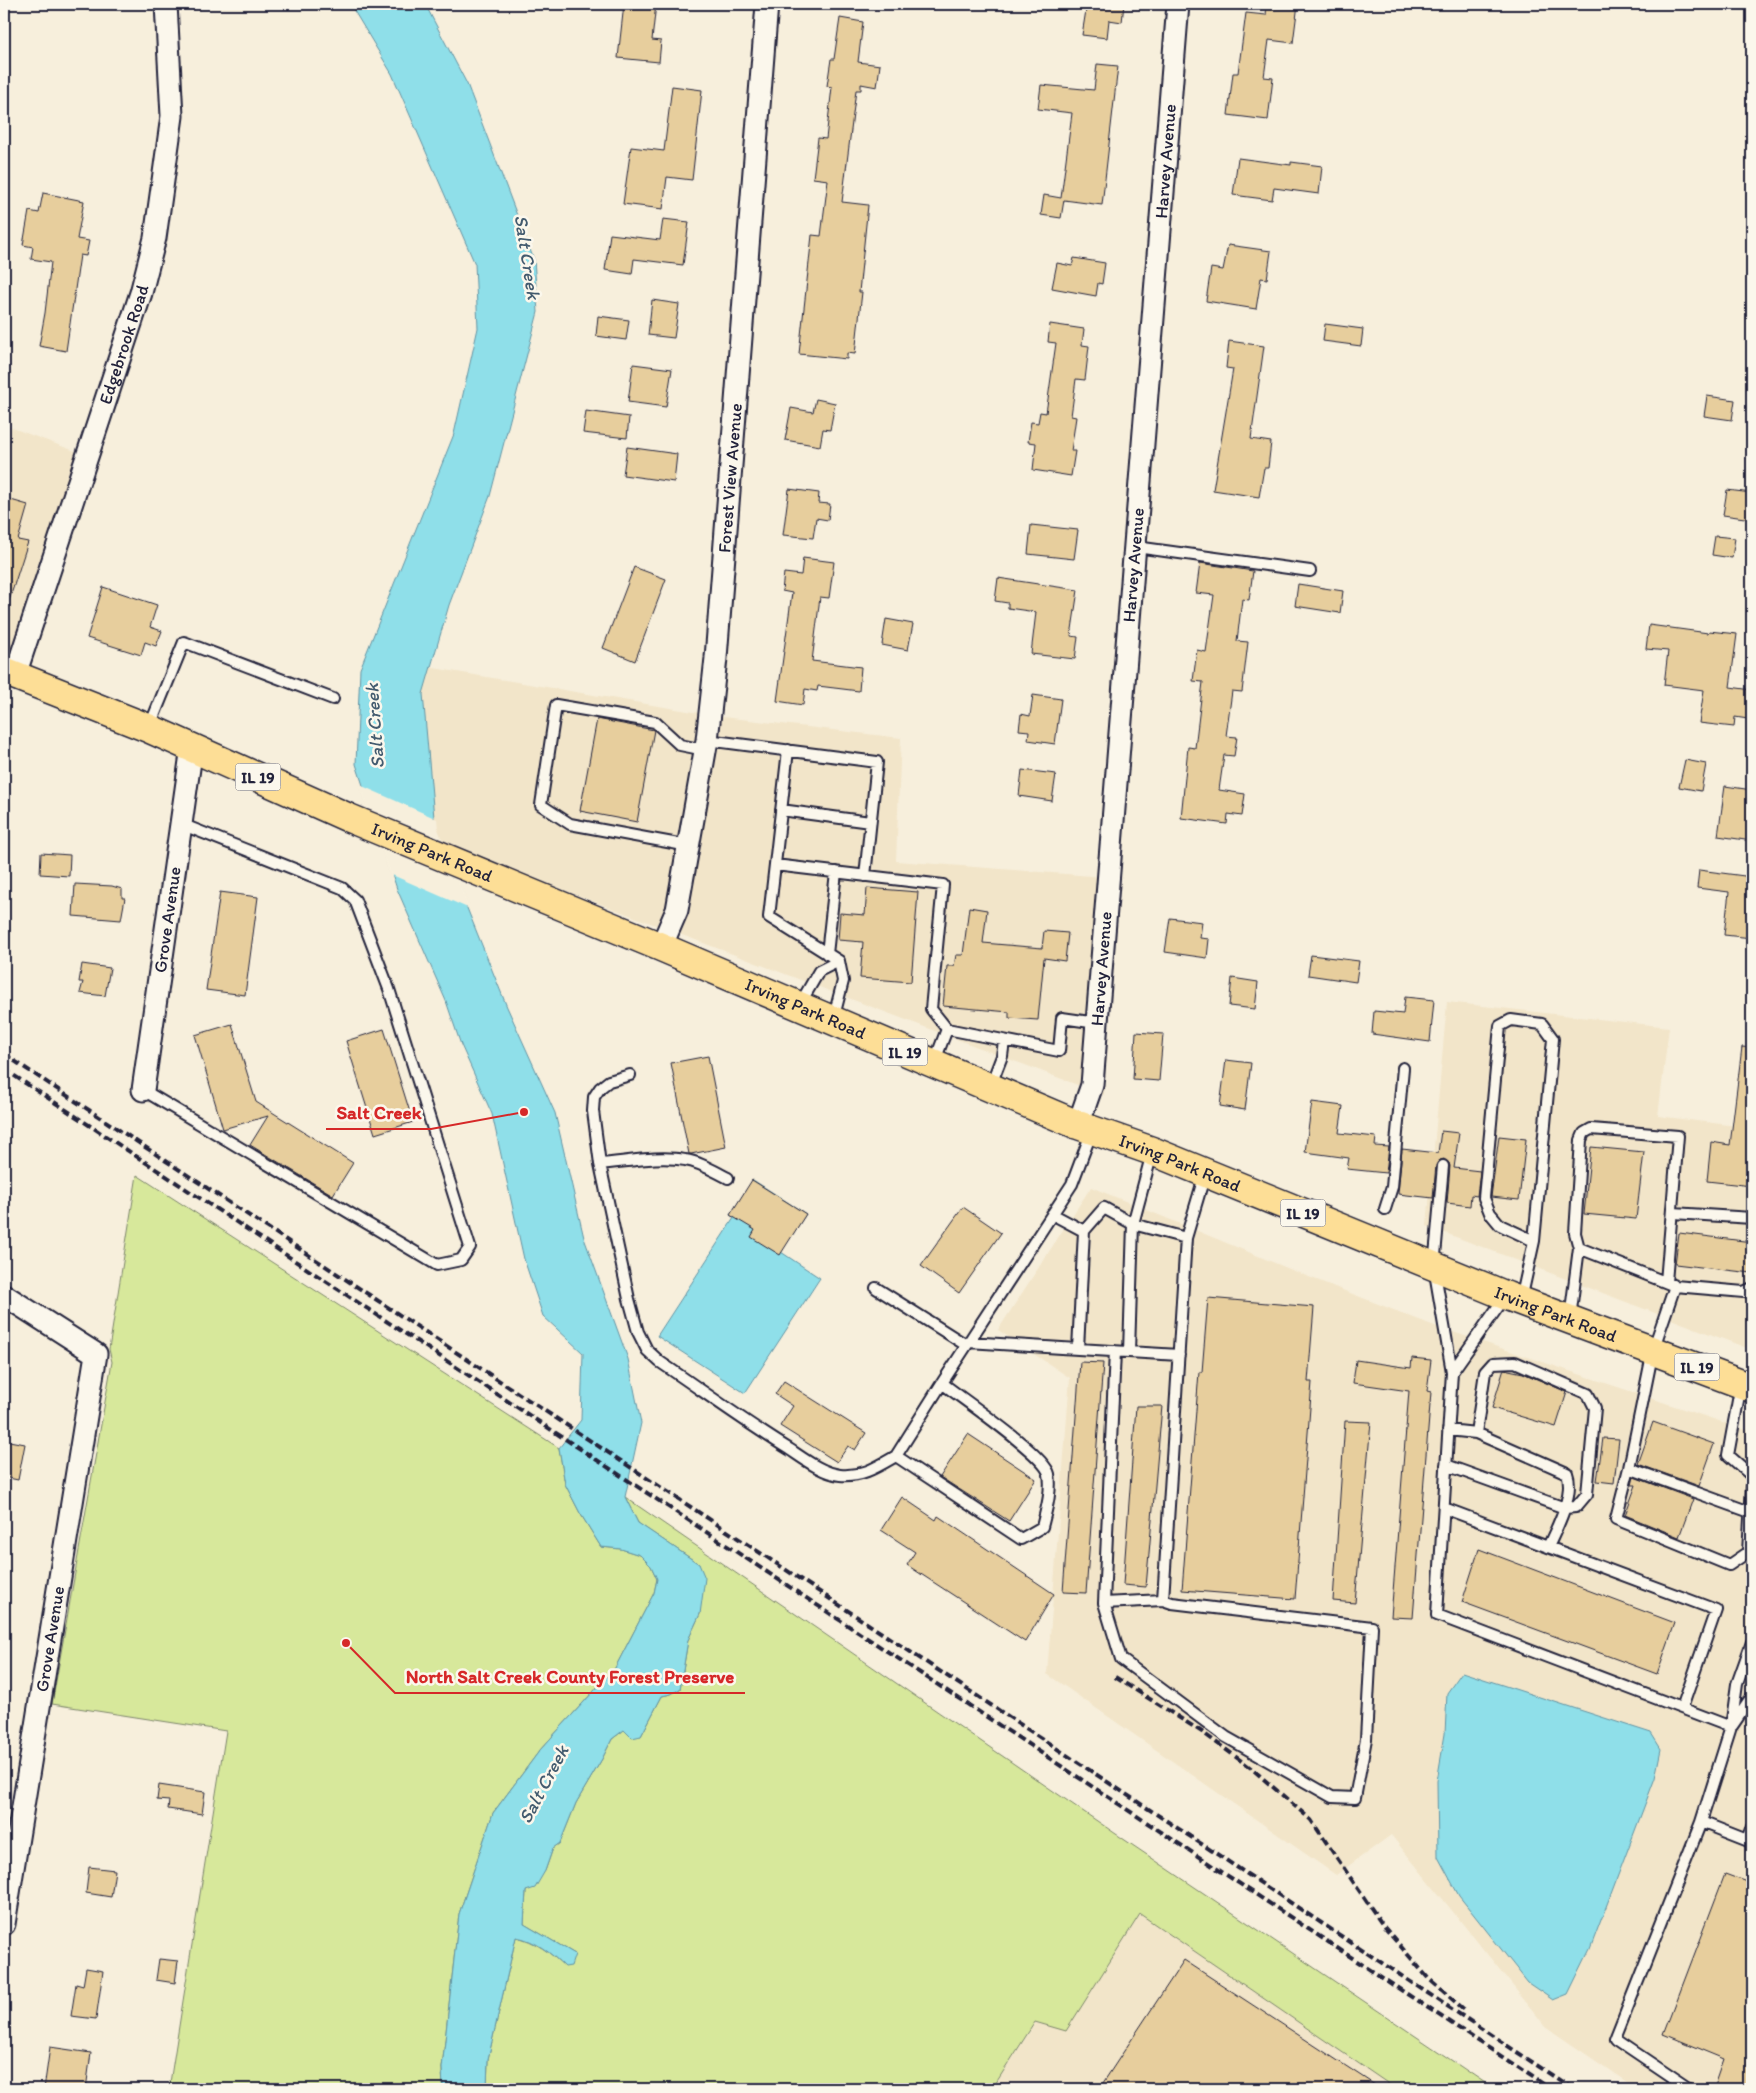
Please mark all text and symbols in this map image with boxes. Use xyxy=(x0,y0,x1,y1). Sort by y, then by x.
street label: Harvey Avenue xyxy=(1150,103,1181,219)
water label: Salt Creek xyxy=(509,213,546,302)
street label: Edgebrook Road xyxy=(94,282,154,407)
street label: Forest View Avenue xyxy=(713,402,747,554)
street label: Harvey Avenue xyxy=(1118,507,1149,623)
water label: Salt Creek xyxy=(360,682,389,769)
road number: IL 19 xyxy=(236,764,280,790)
street label: Irving Park Road xyxy=(368,817,496,887)
street label: Grove Avenue xyxy=(149,865,186,974)
street label: Harvey Avenue xyxy=(1086,911,1117,1027)
street label: Irving Park Road xyxy=(742,973,869,1044)
road number: IL 19 xyxy=(882,1038,928,1066)
callout: Salt Creek xyxy=(326,1095,431,1129)
text: Salt Creek xyxy=(336,1101,422,1124)
street label: Irving Park Road xyxy=(1116,1129,1244,1197)
road number: IL 19 xyxy=(1280,1200,1326,1226)
street label: Irving Park Road xyxy=(1491,1281,1620,1347)
road number: IL 19 xyxy=(1674,1354,1720,1380)
street label: Grove Avenue xyxy=(31,1584,69,1694)
callout: North Salt Creek County Forest Preserve xyxy=(395,1659,745,1693)
text: North Salt Creek County Forest Preserve xyxy=(406,1665,734,1688)
water label: Salt Creek xyxy=(513,1740,574,1827)

